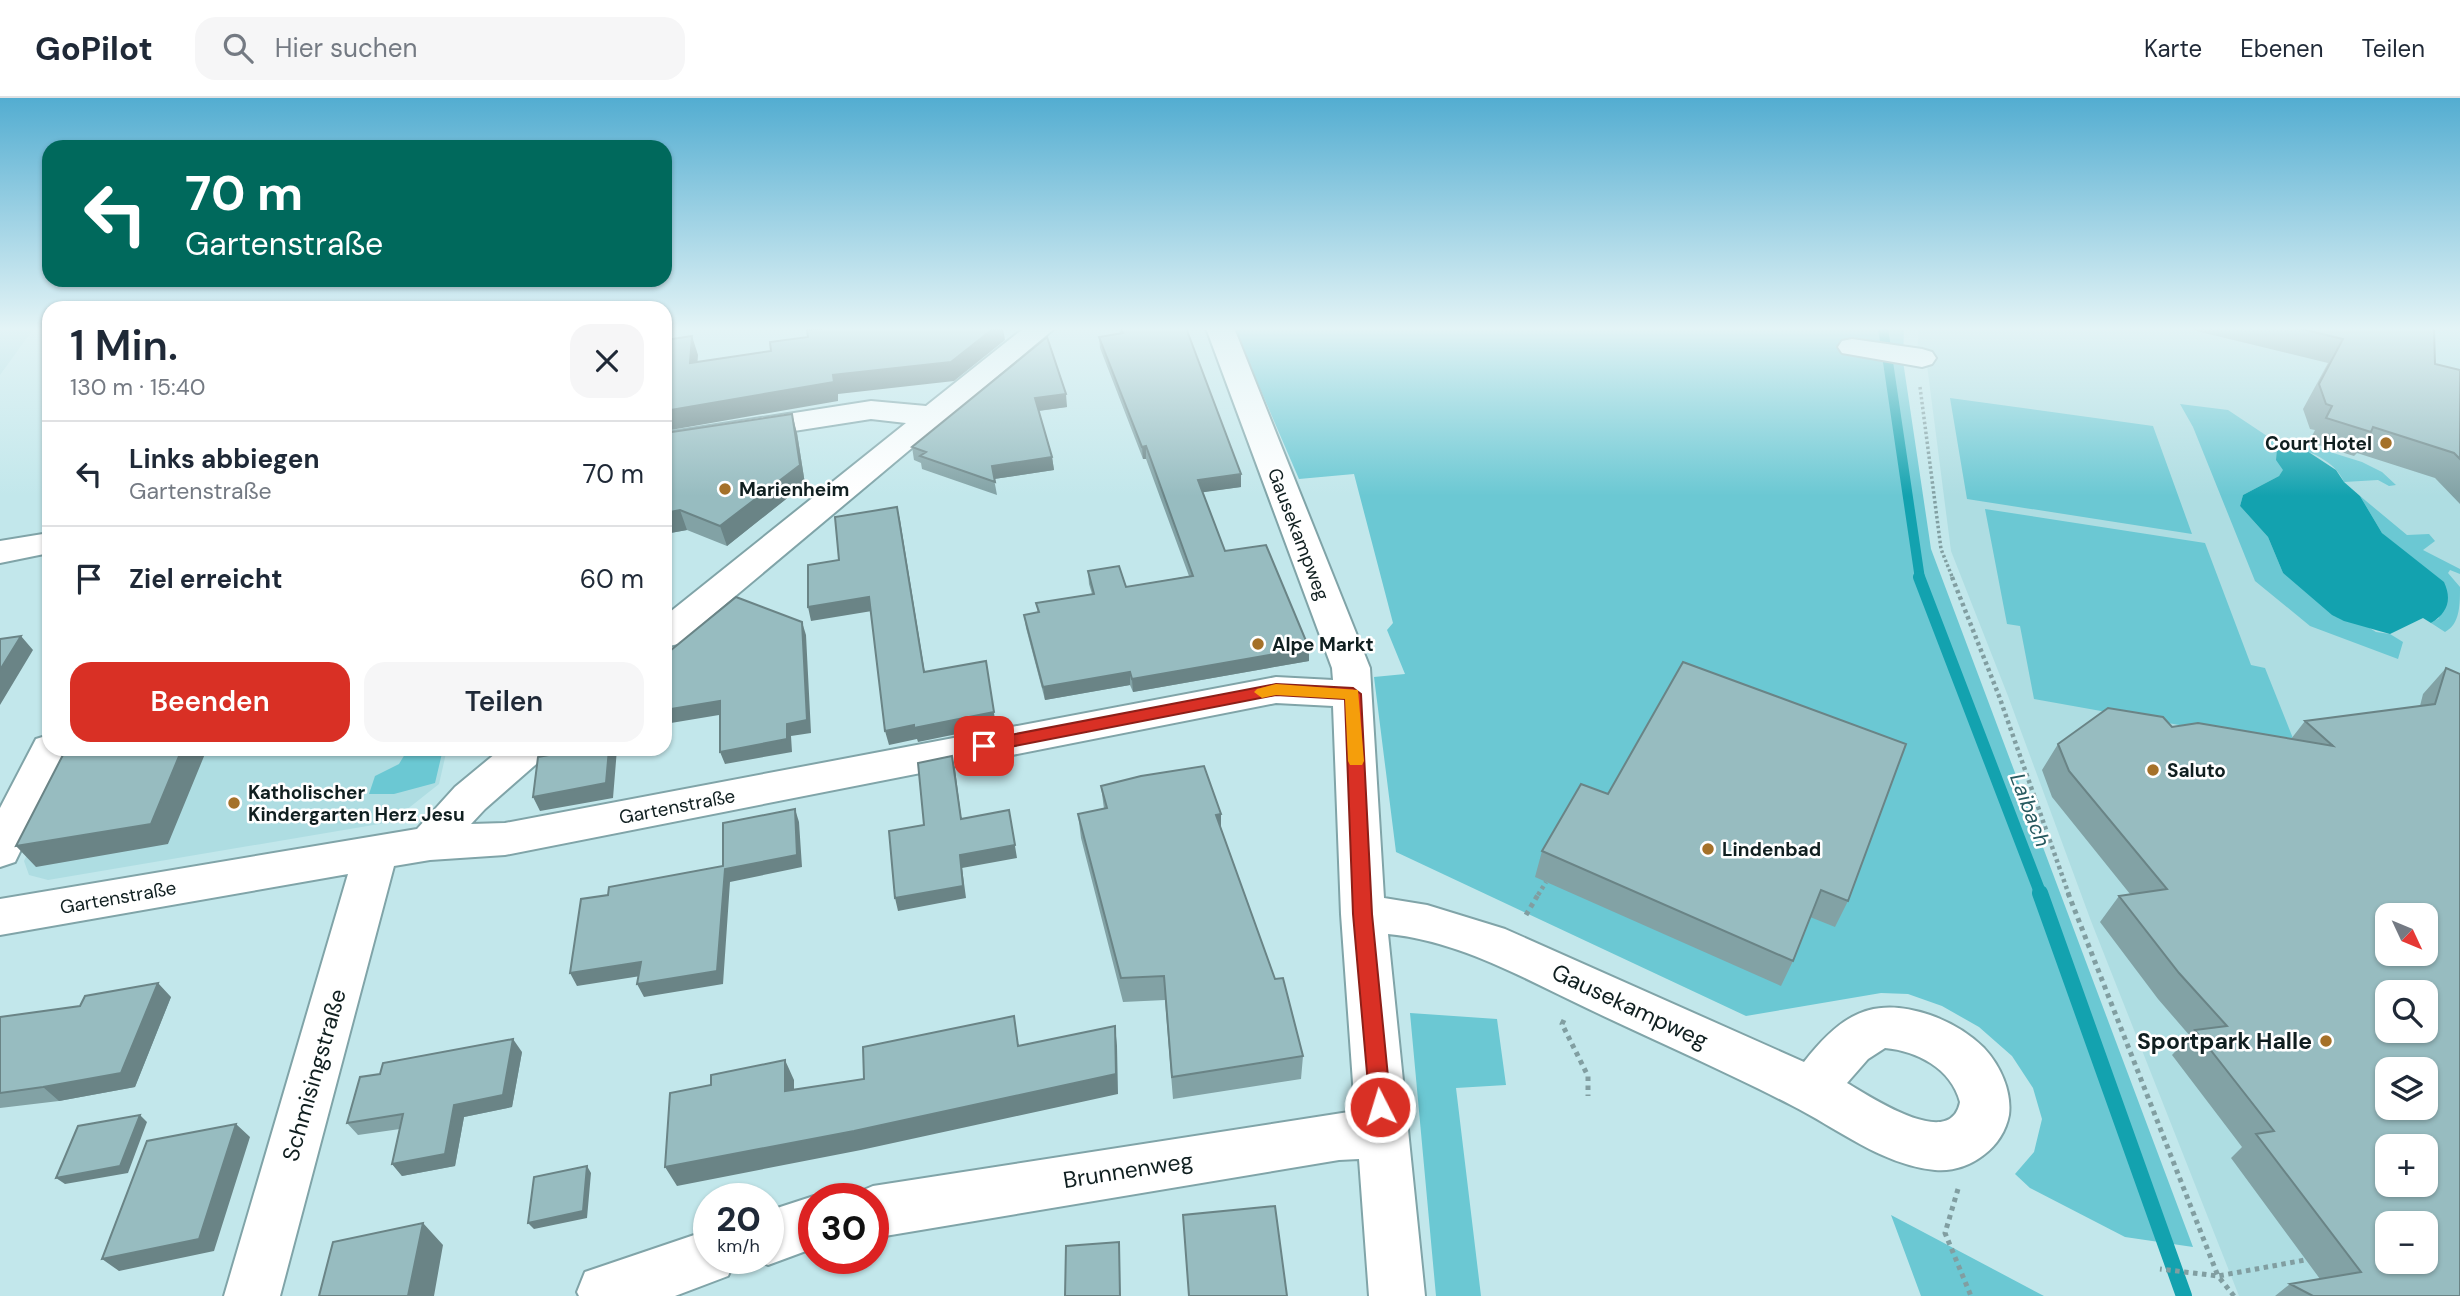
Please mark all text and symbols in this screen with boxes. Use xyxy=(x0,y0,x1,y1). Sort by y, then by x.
search box xyxy=(195,17,685,80)
text: GoPilot xyxy=(35,27,153,70)
icon: search xyxy=(219,29,257,67)
text: Hier suchen xyxy=(275,31,417,65)
text: Karte xyxy=(2144,33,2202,64)
text: Ebenen xyxy=(2240,33,2324,64)
text: Teilen xyxy=(2362,33,2425,64)
text: 70 m xyxy=(185,161,303,225)
icon: left xyxy=(70,168,161,259)
text: Gartenstraße xyxy=(185,223,383,265)
text: 1 Min. xyxy=(70,318,178,373)
button: close xyxy=(570,324,644,398)
text: 130 m · 15:40 xyxy=(70,372,205,402)
place label: Court Hotel xyxy=(2265,431,2372,456)
marker: Court Hotel xyxy=(2378,435,2394,451)
text: Links abbiegen xyxy=(129,442,319,476)
icon: left xyxy=(70,455,108,493)
text: 70 m xyxy=(583,457,644,491)
street label: Gausekampweg xyxy=(1262,464,1335,604)
text: Gartenstraße xyxy=(129,476,271,506)
place label: Marienheim xyxy=(739,477,849,502)
marker: Marienheim xyxy=(717,481,733,497)
icon: arrive xyxy=(70,560,108,598)
text: Ziel erreicht xyxy=(129,562,282,596)
text: 60 m xyxy=(580,562,644,596)
place label: Alpe Markt xyxy=(1272,632,1374,657)
marker: Alpe Markt xyxy=(1250,636,1266,652)
button: Beenden xyxy=(70,662,350,742)
button: Teilen xyxy=(364,662,644,742)
pin xyxy=(954,716,1014,776)
icon: arrive xyxy=(965,727,1003,765)
place label: Saluto xyxy=(2167,758,2226,783)
marker: Saluto xyxy=(2145,762,2161,778)
water label: Laibach xyxy=(2003,769,2057,851)
place label: Katholischer Kindergarten Herz Jesu xyxy=(248,780,465,827)
street label: Gartenstraße xyxy=(617,783,737,830)
marker: Katholischer Kindergarten Herz Jesu xyxy=(226,795,242,811)
place label: Lindenbad xyxy=(1722,837,1821,862)
marker: Lindenbad xyxy=(1700,841,1716,857)
street label: Gartenstraße xyxy=(58,875,178,920)
north arrow xyxy=(2375,903,2438,966)
map controls xyxy=(2375,903,2438,1274)
street label: Gausekampweg xyxy=(1547,957,1713,1055)
button: search xyxy=(2375,980,2438,1043)
street label: Schmisingstraße xyxy=(275,985,353,1165)
place label: Sportpark Halle xyxy=(2137,1026,2312,1056)
marker: Sportpark Halle xyxy=(2318,1033,2334,1049)
button: layers xyxy=(2375,1057,2438,1120)
position arrow xyxy=(1343,1070,1417,1144)
button: + xyxy=(2375,1134,2438,1197)
street label: Brunnenweg xyxy=(1061,1145,1195,1195)
speed limit sign: 30 xyxy=(798,1183,889,1274)
text: 20 xyxy=(716,1196,761,1242)
button: − xyxy=(2375,1211,2438,1274)
text: km/h xyxy=(717,1234,760,1258)

